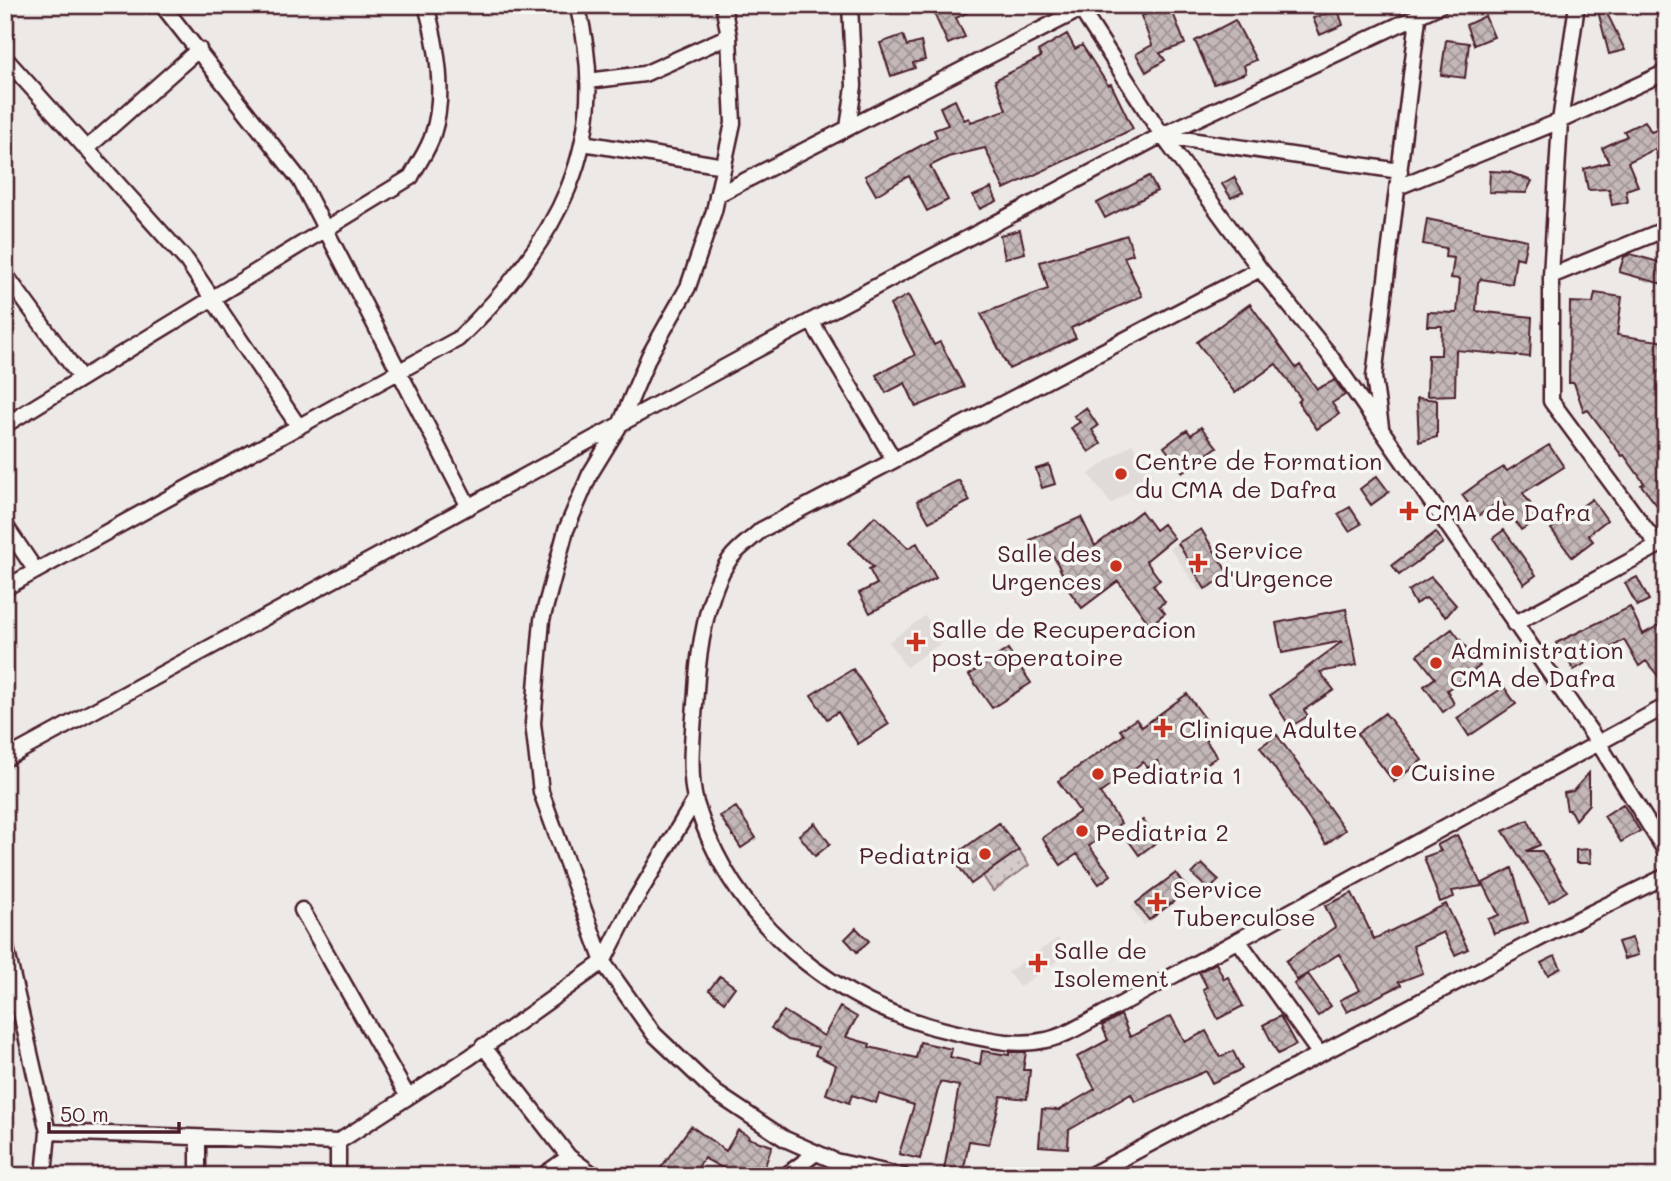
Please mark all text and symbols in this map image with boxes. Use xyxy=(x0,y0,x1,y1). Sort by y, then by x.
place label: Centre de Formation du CMA de Dafra xyxy=(1135,445,1382,504)
marker: Centre de Formation du CMA de Dafra xyxy=(1113,466,1129,482)
place label: CMA de Dafra xyxy=(1425,496,1591,527)
marker: CMA de Dafra xyxy=(1399,501,1419,521)
place label: Service d'Urgence xyxy=(1214,534,1334,593)
place label: Salle des Urgences xyxy=(991,537,1102,596)
marker: Service d'Urgence xyxy=(1188,553,1208,573)
marker: Salle des Urgences xyxy=(1108,558,1124,574)
place label: Salle de Recuperacion post-operatoire xyxy=(932,613,1196,672)
marker: Salle de Recuperacion post-operatoire xyxy=(906,632,926,652)
place label: Administration CMA de Dafra xyxy=(1450,634,1624,693)
marker: Administration CMA de Dafra xyxy=(1428,655,1444,671)
place label: Clinique Adulte xyxy=(1179,713,1358,744)
marker: Clinique Adulte xyxy=(1153,718,1173,738)
place label: Cuisine xyxy=(1411,756,1496,787)
place label: Pediatria 1 xyxy=(1112,759,1242,790)
marker: Cuisine xyxy=(1389,763,1405,779)
marker: Pediatria 1 xyxy=(1090,766,1106,782)
place label: Pediatria 2 xyxy=(1096,816,1229,847)
marker: Pediatria 2 xyxy=(1074,823,1090,839)
place label: Pediatria xyxy=(859,839,971,870)
marker: Pediatria xyxy=(977,846,993,862)
place label: Service Tuberculose xyxy=(1173,873,1316,932)
marker: Service Tuberculose xyxy=(1147,892,1167,912)
place label: Salle de Isolement xyxy=(1054,934,1169,993)
marker: Salle de Isolement xyxy=(1028,953,1048,973)
scale bar xyxy=(49,1090,178,1134)
text: 50 m xyxy=(60,1100,109,1127)

